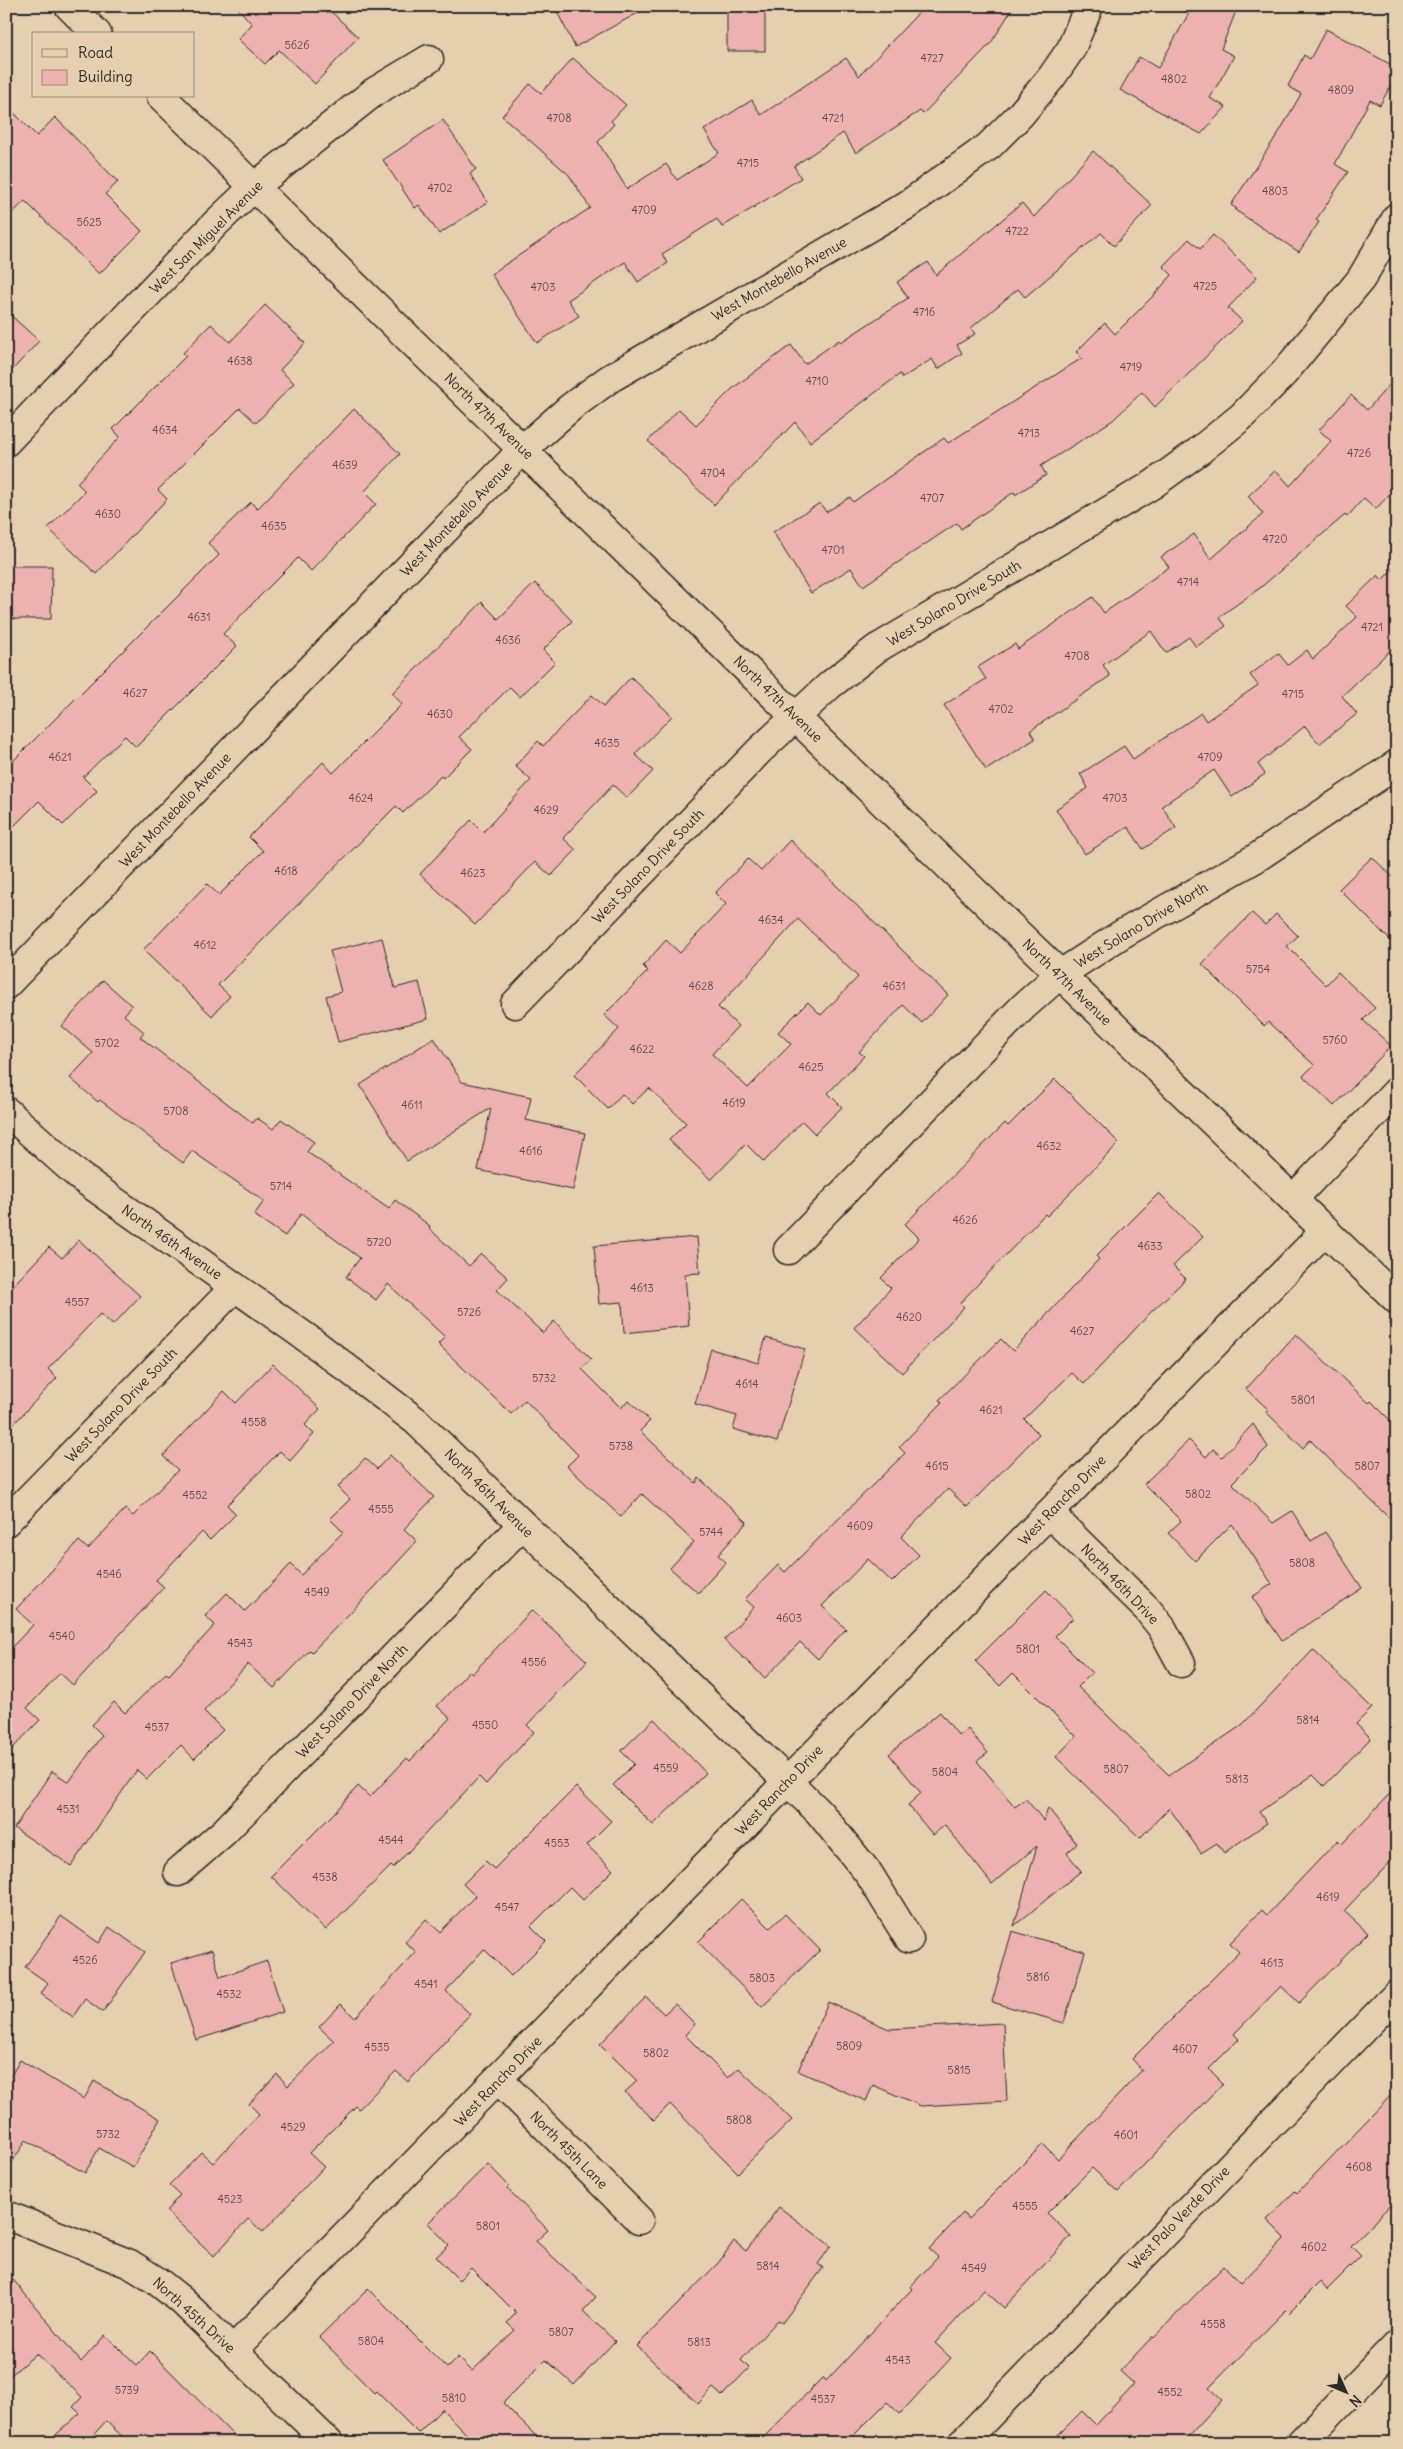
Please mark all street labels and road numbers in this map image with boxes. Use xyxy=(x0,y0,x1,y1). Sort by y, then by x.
street label: West San Miguel Avenue xyxy=(146,177,266,297)
street label: West Montebello Avenue xyxy=(708,233,850,325)
street label: North 47th Avenue xyxy=(441,369,537,463)
street label: West Montebello Avenue xyxy=(396,458,516,580)
street label: West Solano Drive South xyxy=(884,556,1024,650)
street label: North 47th Avenue xyxy=(730,652,826,746)
street label: West Montebello Avenue xyxy=(115,749,235,871)
street label: West Solano Drive South xyxy=(588,805,708,927)
street label: West Solano Drive North xyxy=(1071,878,1211,972)
street label: North 47th Avenue xyxy=(1019,935,1115,1029)
street label: North 46th Avenue xyxy=(118,1201,226,1283)
street label: West Solano Drive South xyxy=(61,1344,181,1466)
street label: North 46th Avenue xyxy=(441,1445,537,1541)
street label: West Rancho Drive xyxy=(1014,1451,1110,1549)
street label: North 46th Drive xyxy=(1077,1540,1163,1628)
street label: West Solano Drive North xyxy=(293,1640,411,1762)
street label: West Rancho Drive xyxy=(731,1741,827,1839)
street label: West Rancho Drive xyxy=(450,2032,546,2130)
street label: North 45th Lane xyxy=(526,2107,612,2193)
street label: West Palo Verde Drive xyxy=(1125,2162,1233,2274)
street label: North 45th Drive xyxy=(149,2273,239,2357)

